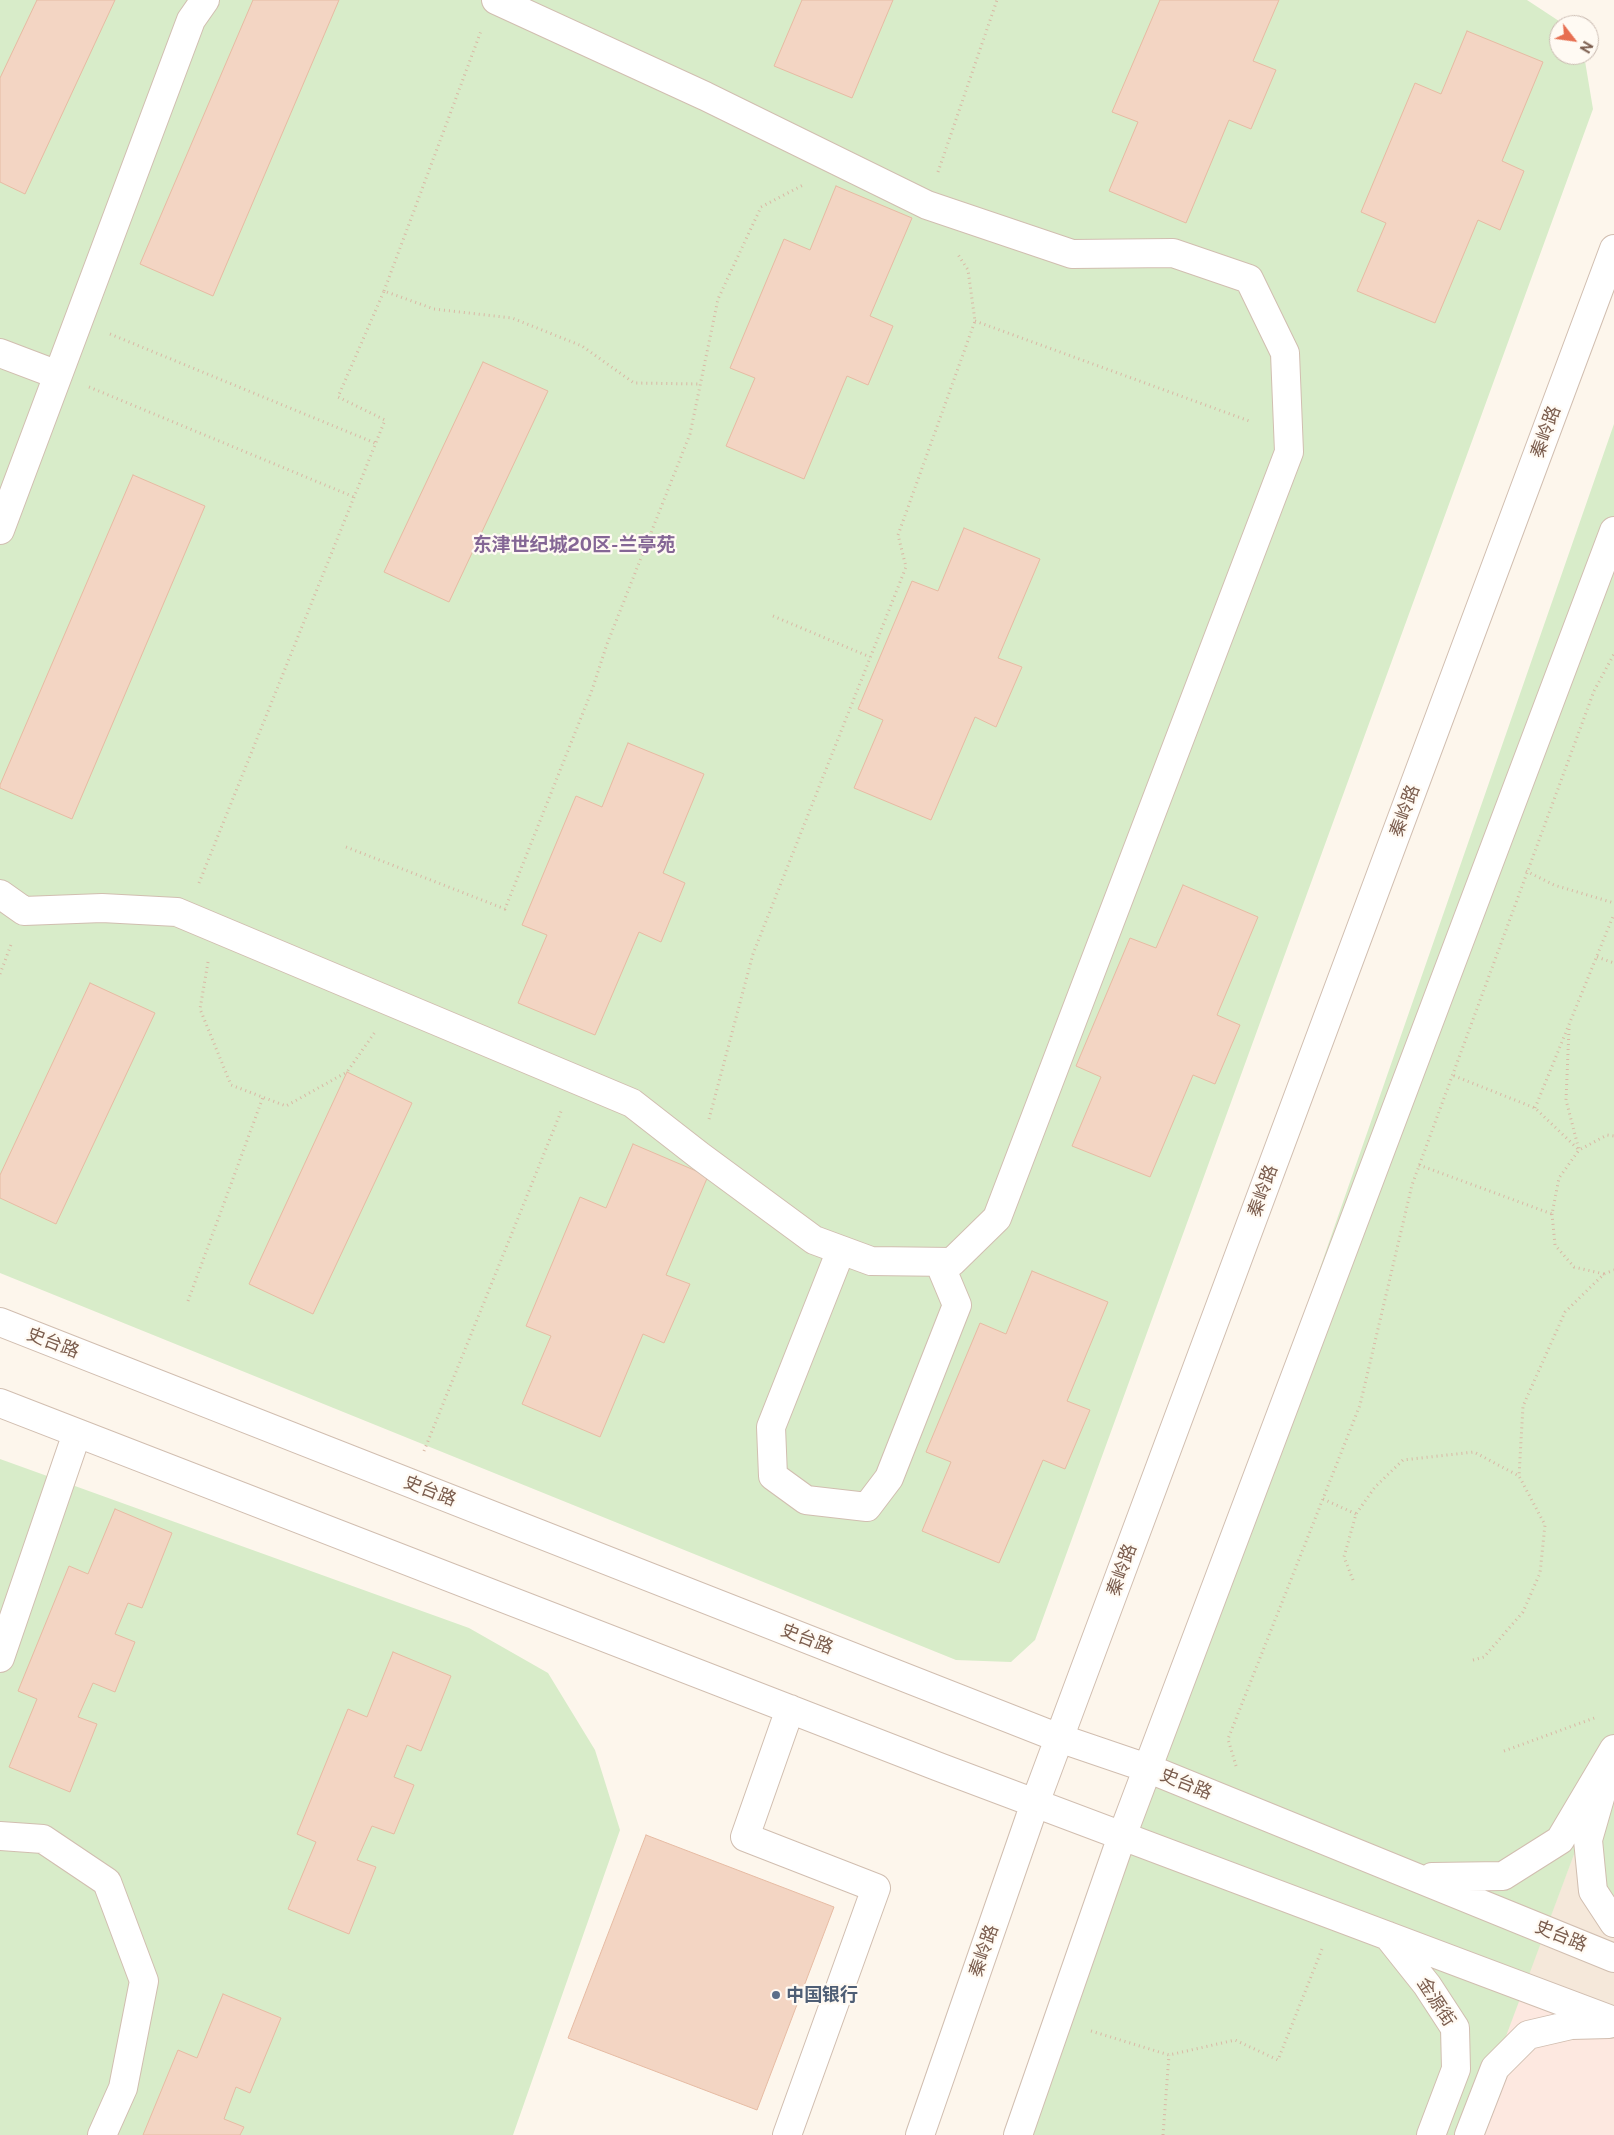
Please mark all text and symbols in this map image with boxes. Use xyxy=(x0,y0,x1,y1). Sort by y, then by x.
north arrow xyxy=(1549,15,1599,65)
text: N xyxy=(1576,38,1596,56)
street label: 秦岭路 xyxy=(1527,403,1565,461)
district label: 东津世纪城20区-兰亭苑 xyxy=(473,534,675,556)
street label: 秦岭路 xyxy=(1386,782,1424,840)
street label: 秦岭路 xyxy=(1244,1162,1282,1220)
street label: 史台路 xyxy=(24,1323,82,1363)
street label: 史台路 xyxy=(401,1471,459,1511)
street label: 秦岭路 xyxy=(1103,1541,1141,1599)
street label: 史台路 xyxy=(778,1619,836,1659)
street label: 史台路 xyxy=(1157,1764,1215,1804)
street label: 史台路 xyxy=(1532,1916,1590,1956)
street label: 秦岭路 xyxy=(965,1922,1003,1980)
street label: 金源街 xyxy=(1412,1973,1460,2031)
place label: 中国银行 xyxy=(786,1984,858,2006)
marker: 中国银行 xyxy=(770,1989,782,2001)

